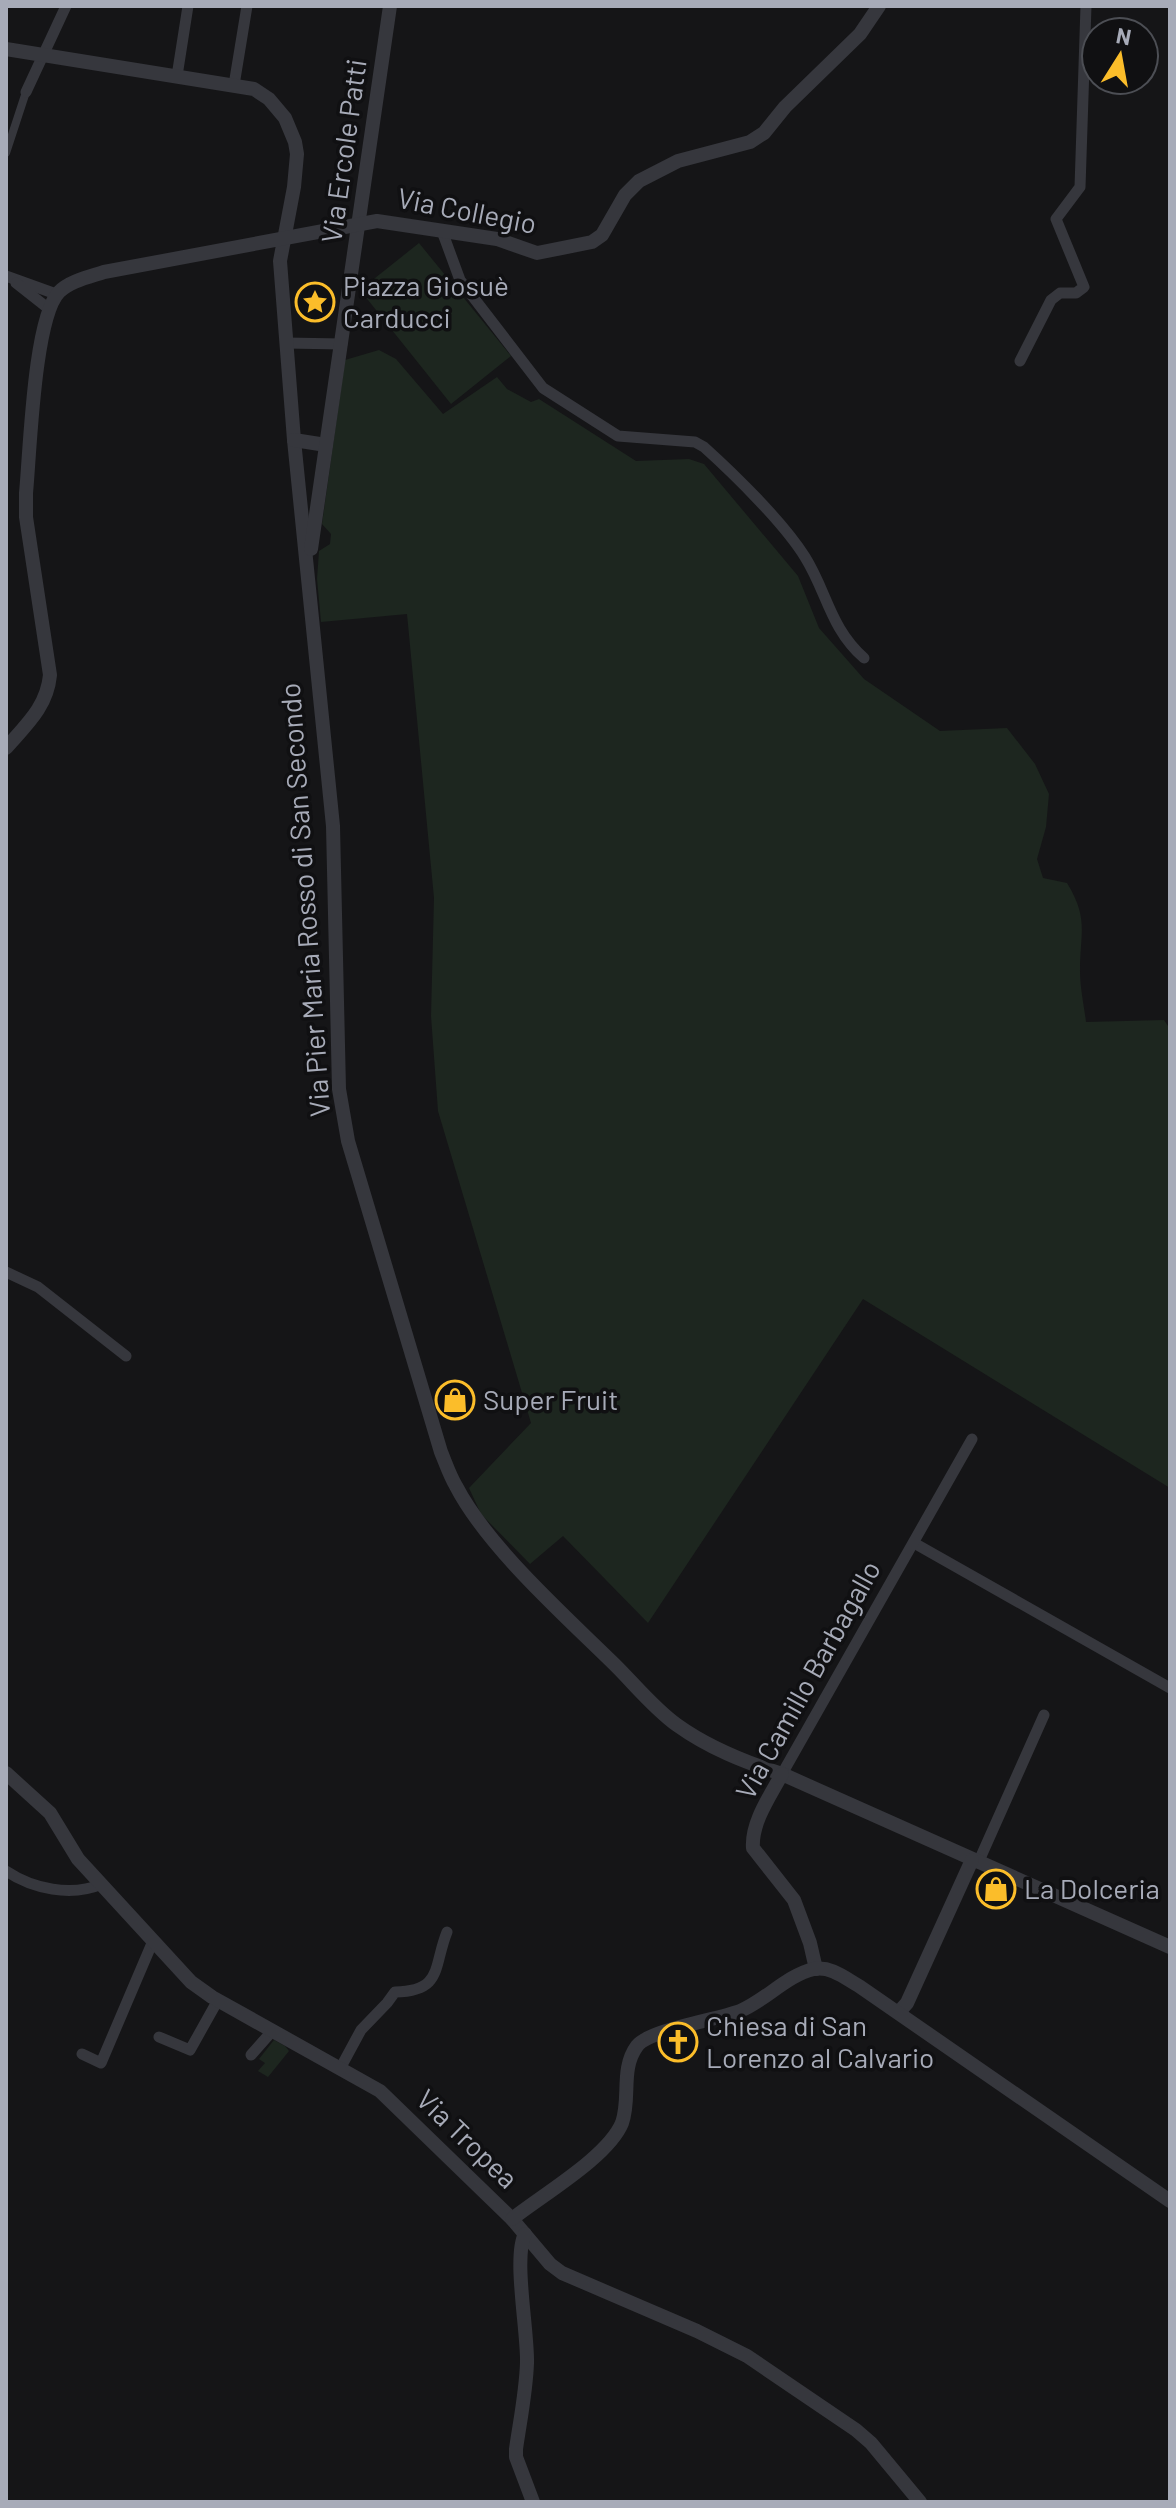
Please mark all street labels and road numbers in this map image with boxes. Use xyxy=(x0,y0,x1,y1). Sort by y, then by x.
street label: Via Ercole Patti xyxy=(313,57,373,245)
street label: Via Collegio xyxy=(395,180,540,240)
street label: Via Pier Maria Rosso di San Secondo xyxy=(272,682,336,1118)
street label: Via Camillo Barbagallo xyxy=(727,1554,887,1805)
street label: Via Tropea xyxy=(410,2082,525,2195)

